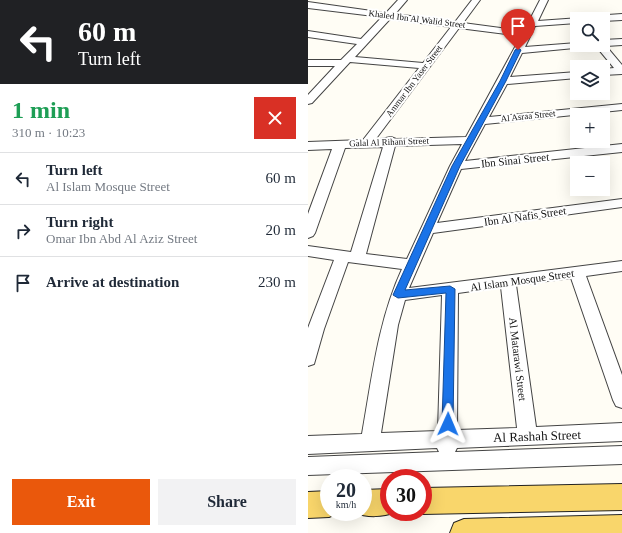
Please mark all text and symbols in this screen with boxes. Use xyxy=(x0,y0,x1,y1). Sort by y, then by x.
street label: Khaled Ibn Al Walid Street xyxy=(368,8,467,30)
pin xyxy=(501,9,535,50)
map controls xyxy=(570,12,610,196)
button: search xyxy=(570,12,610,52)
icon: arrive xyxy=(507,15,529,37)
icon: left xyxy=(12,16,64,68)
text: 60 m xyxy=(78,16,136,47)
street label: Ammar Ibn Yaser Street xyxy=(384,43,444,119)
text: Turn left xyxy=(78,49,141,69)
button: layers xyxy=(570,60,610,100)
text: 1 min xyxy=(12,97,70,123)
button: close xyxy=(254,97,296,139)
street label: Al Asraa Street xyxy=(500,108,556,124)
button: + xyxy=(570,108,610,148)
text: 310 m · 10:23 xyxy=(12,125,85,140)
street label: Galal Al Rihani Street xyxy=(349,136,430,148)
street label: Ibn Sinai Street xyxy=(480,150,550,170)
button: − xyxy=(570,156,610,196)
text: Turn left xyxy=(46,162,103,178)
icon: left xyxy=(12,168,34,190)
text: 60 m xyxy=(266,170,296,186)
text: Al Islam Mosque Street xyxy=(46,179,170,194)
street label: Ibn Al Nafis Street xyxy=(483,204,567,228)
text: Turn right xyxy=(46,214,113,230)
icon: right xyxy=(12,220,34,242)
text: 20 m xyxy=(266,222,296,238)
text: Omar Ibn Abd Al Aziz Street xyxy=(46,231,197,246)
street label: Al Islam Mosque Street xyxy=(469,267,575,293)
icon: arrive xyxy=(12,272,34,294)
text: Arrive at destination xyxy=(46,274,179,290)
text: 230 m xyxy=(258,274,296,290)
street label: Al Matarawi Street xyxy=(507,316,529,402)
position arrow xyxy=(427,403,469,445)
street label: Al Rashah Street xyxy=(493,427,582,445)
speed limit sign: 30 xyxy=(380,469,432,521)
button: Exit xyxy=(12,479,150,525)
button: Share xyxy=(158,479,296,525)
text: 20 xyxy=(336,479,356,501)
text: km/h xyxy=(336,499,356,510)

